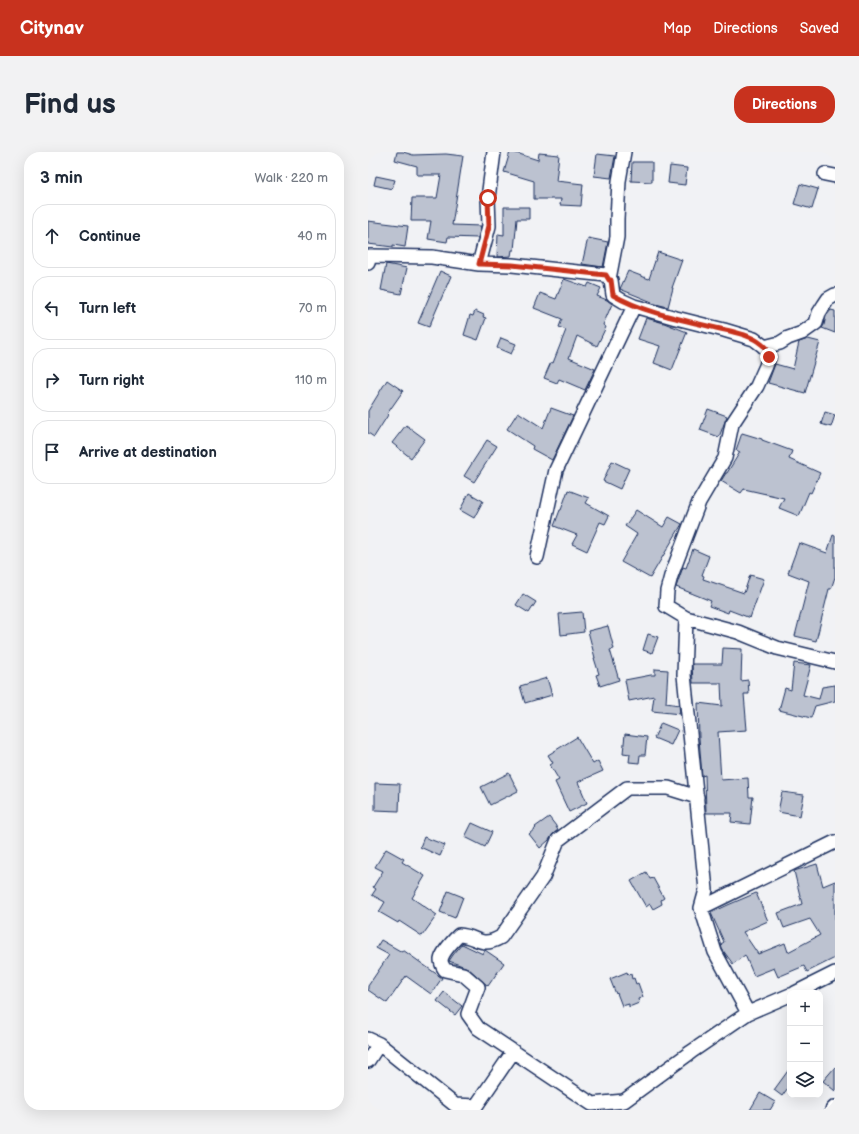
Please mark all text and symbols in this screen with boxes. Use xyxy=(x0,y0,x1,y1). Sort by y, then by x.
text: Citynav xyxy=(20,17,84,40)
text: Map xyxy=(663,20,691,37)
text: Directions xyxy=(713,20,778,37)
text: Saved xyxy=(800,20,839,37)
button: Directions xyxy=(734,86,835,123)
text: Find us xyxy=(24,88,116,121)
text: 3 min xyxy=(40,168,83,188)
text: Walk · 220 m xyxy=(255,170,328,186)
route start xyxy=(479,189,497,207)
icon: ahead xyxy=(41,225,63,247)
text: Continue xyxy=(79,227,141,246)
text: 40 m xyxy=(297,228,327,244)
icon: left xyxy=(41,297,63,319)
text: Turn left xyxy=(79,299,136,318)
text: 70 m xyxy=(299,300,327,316)
route end xyxy=(760,348,778,366)
icon: right xyxy=(41,369,63,391)
text: Turn right xyxy=(79,371,144,390)
text: 110 m xyxy=(295,372,327,388)
icon: arrive xyxy=(41,441,63,463)
text: Arrive at destination xyxy=(79,443,217,462)
map controls xyxy=(787,990,823,1098)
button: + xyxy=(787,990,823,1026)
button: − xyxy=(787,1026,823,1062)
button: layers xyxy=(787,1062,823,1098)

